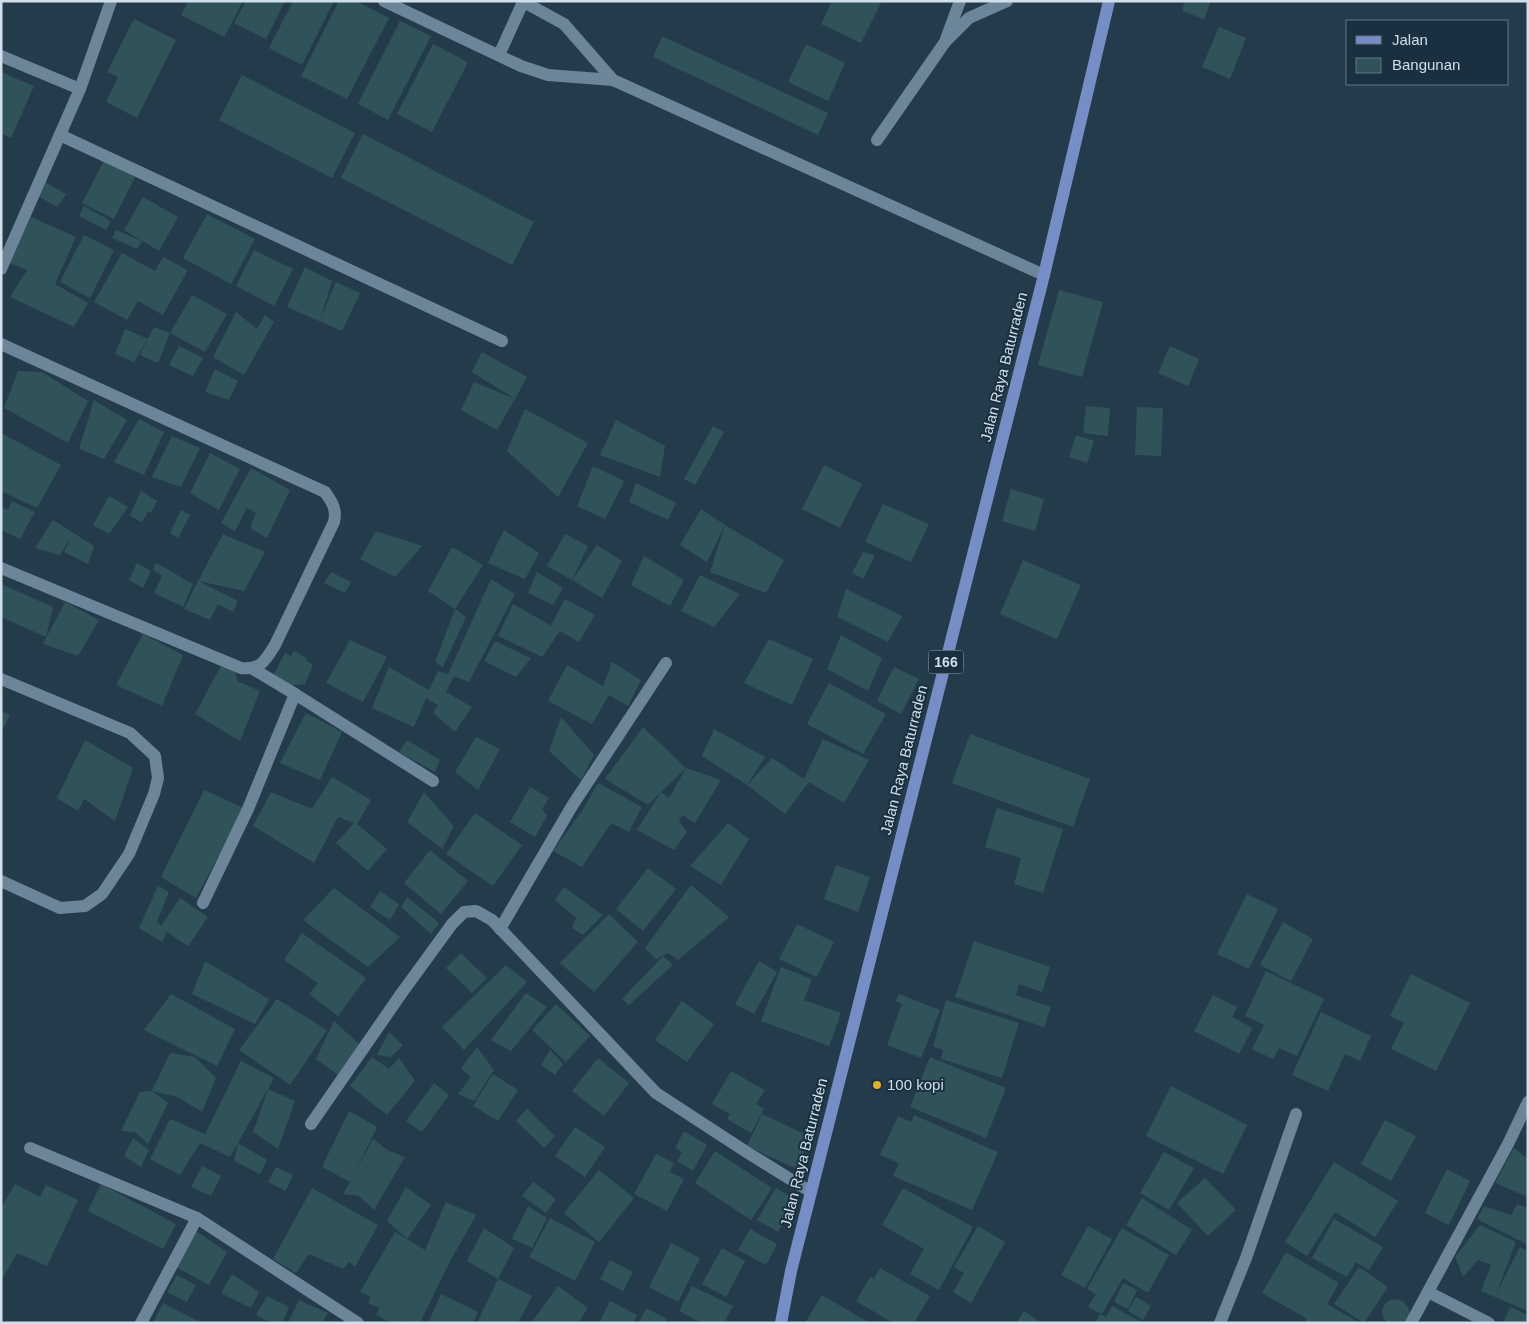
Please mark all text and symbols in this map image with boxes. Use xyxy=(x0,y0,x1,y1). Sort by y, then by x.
legend xyxy=(1346,20,1509,85)
text: Jalan xyxy=(1392,31,1428,48)
text: Bangunan xyxy=(1392,56,1460,73)
street label: Jalan Raya Baturraden xyxy=(977,290,1030,443)
road number: 166 xyxy=(928,650,964,674)
street label: Jalan Raya Baturraden xyxy=(877,683,930,836)
street label: Jalan Raya Baturraden xyxy=(777,1076,830,1229)
place label: 100 kopi xyxy=(887,1076,944,1093)
marker: 100 kopi xyxy=(871,1079,883,1091)

